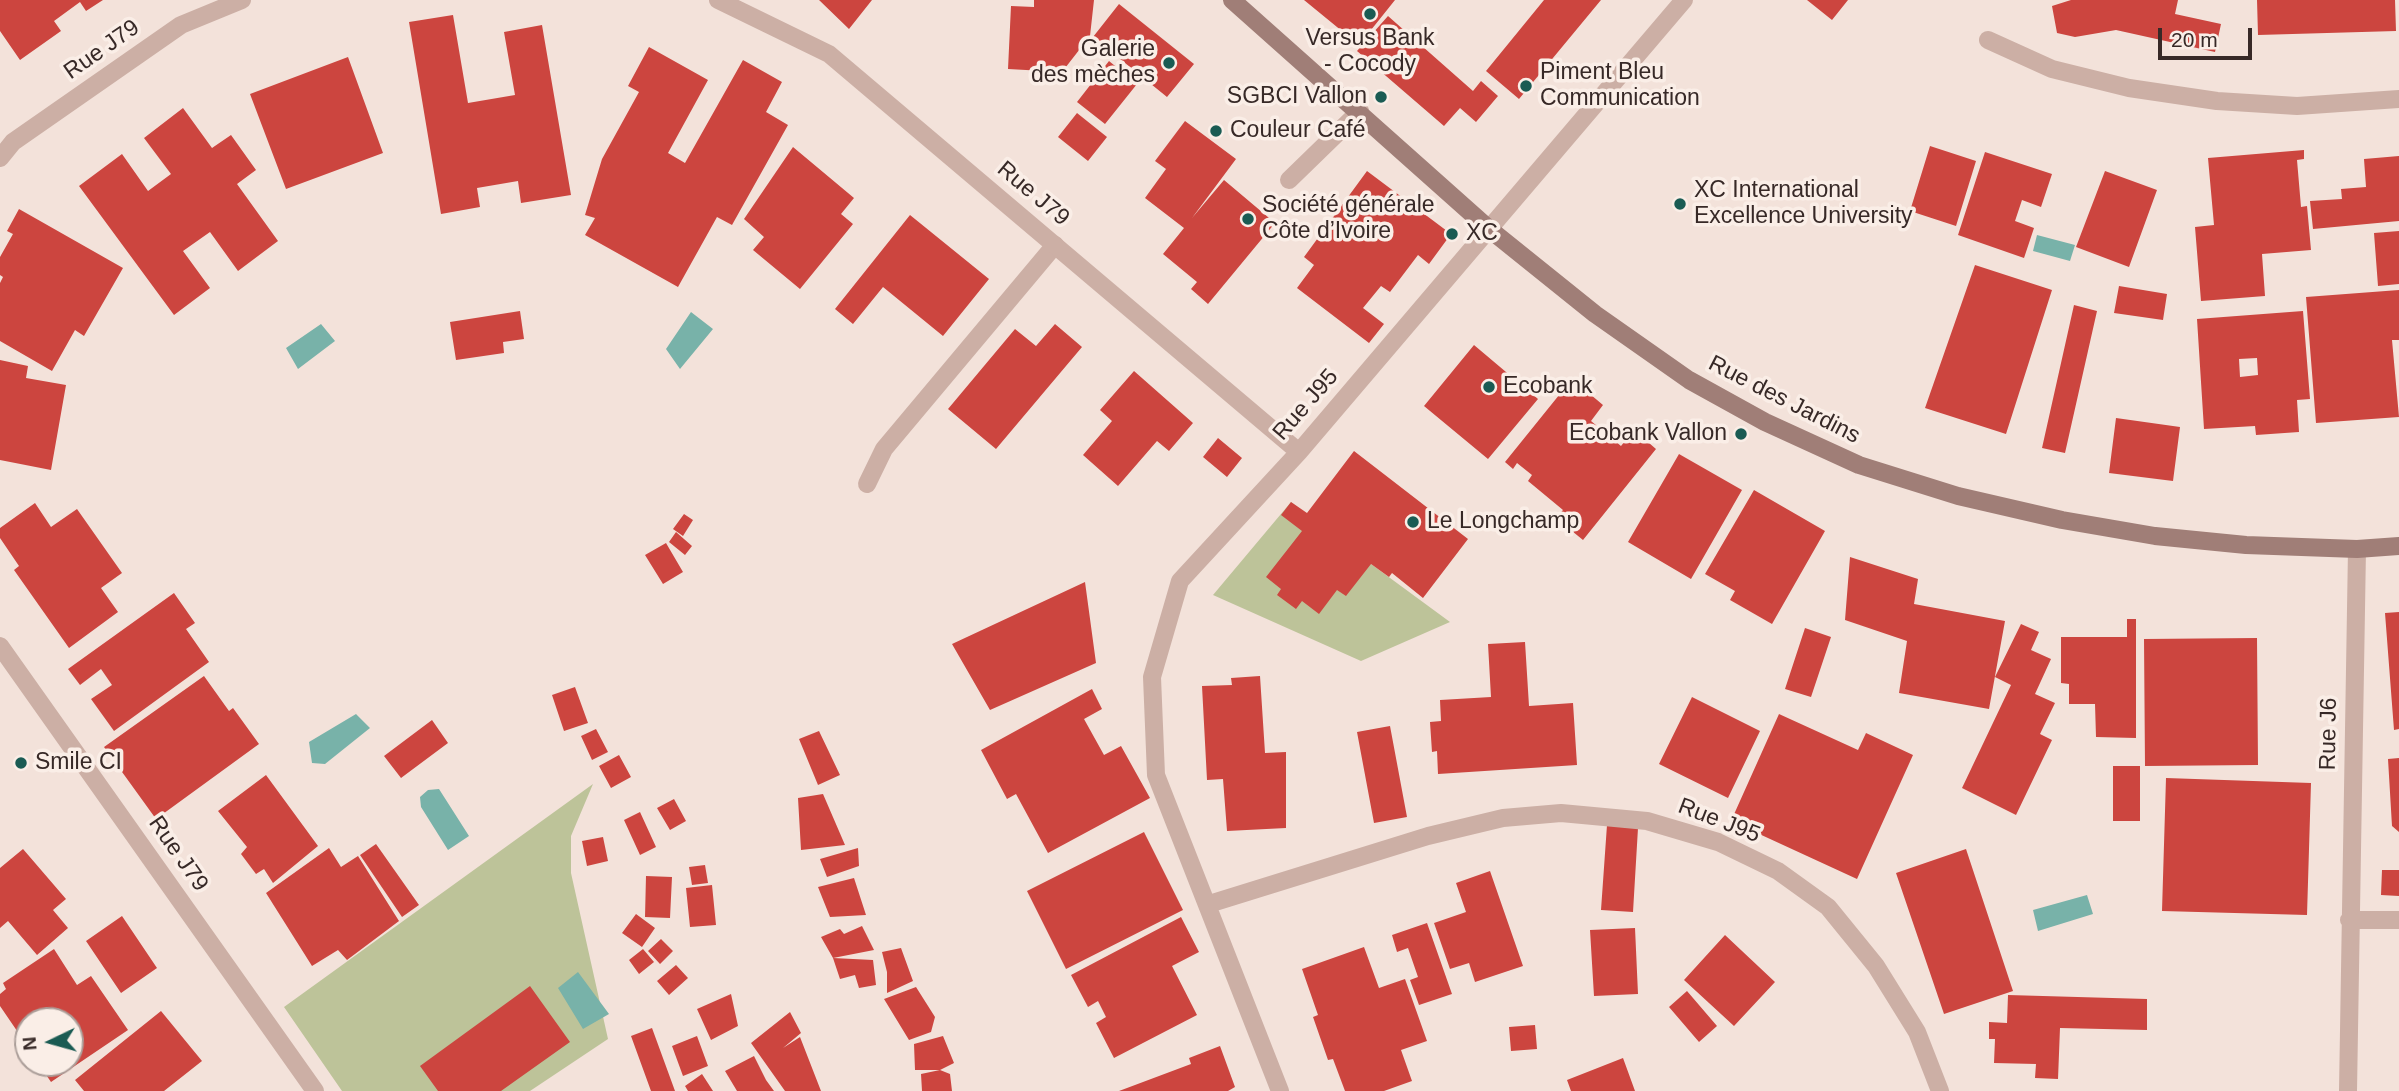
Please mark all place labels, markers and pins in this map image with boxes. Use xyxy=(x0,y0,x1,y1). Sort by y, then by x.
marker: Versus Bank - Cocody xyxy=(1362,6,1378,22)
place label: Versus Bank - Cocody xyxy=(1305,25,1435,79)
place label: Galerie des mèches xyxy=(1031,36,1155,90)
marker: Galerie des mèches xyxy=(1161,55,1177,71)
place label: Piment Bleu Communication xyxy=(1540,59,1700,113)
marker: Piment Bleu Communication xyxy=(1518,78,1534,94)
place label: SGBCI Vallon xyxy=(1227,83,1367,111)
marker: SGBCI Vallon xyxy=(1373,89,1389,105)
place label: Couleur Café xyxy=(1230,117,1366,145)
marker: Couleur Café xyxy=(1208,123,1224,139)
place label: XC International Excellence University xyxy=(1694,177,1913,231)
place label: Société générale Côte d’Ivoire xyxy=(1262,192,1435,246)
marker: XC International Excellence University xyxy=(1672,196,1688,212)
marker: Société générale Côte d’Ivoire xyxy=(1240,211,1256,227)
place label: XC xyxy=(1466,220,1498,248)
marker: XC xyxy=(1444,226,1460,242)
place label: Ecobank xyxy=(1503,373,1593,401)
marker: Ecobank xyxy=(1481,379,1497,395)
place label: Ecobank Vallon xyxy=(1569,420,1727,448)
marker: Ecobank Vallon xyxy=(1733,426,1749,442)
place label: Le Longchamp xyxy=(1427,508,1579,536)
marker: Le Longchamp xyxy=(1405,514,1421,530)
place label: Smile CI xyxy=(35,749,122,777)
marker: Smile CI xyxy=(13,755,29,771)

